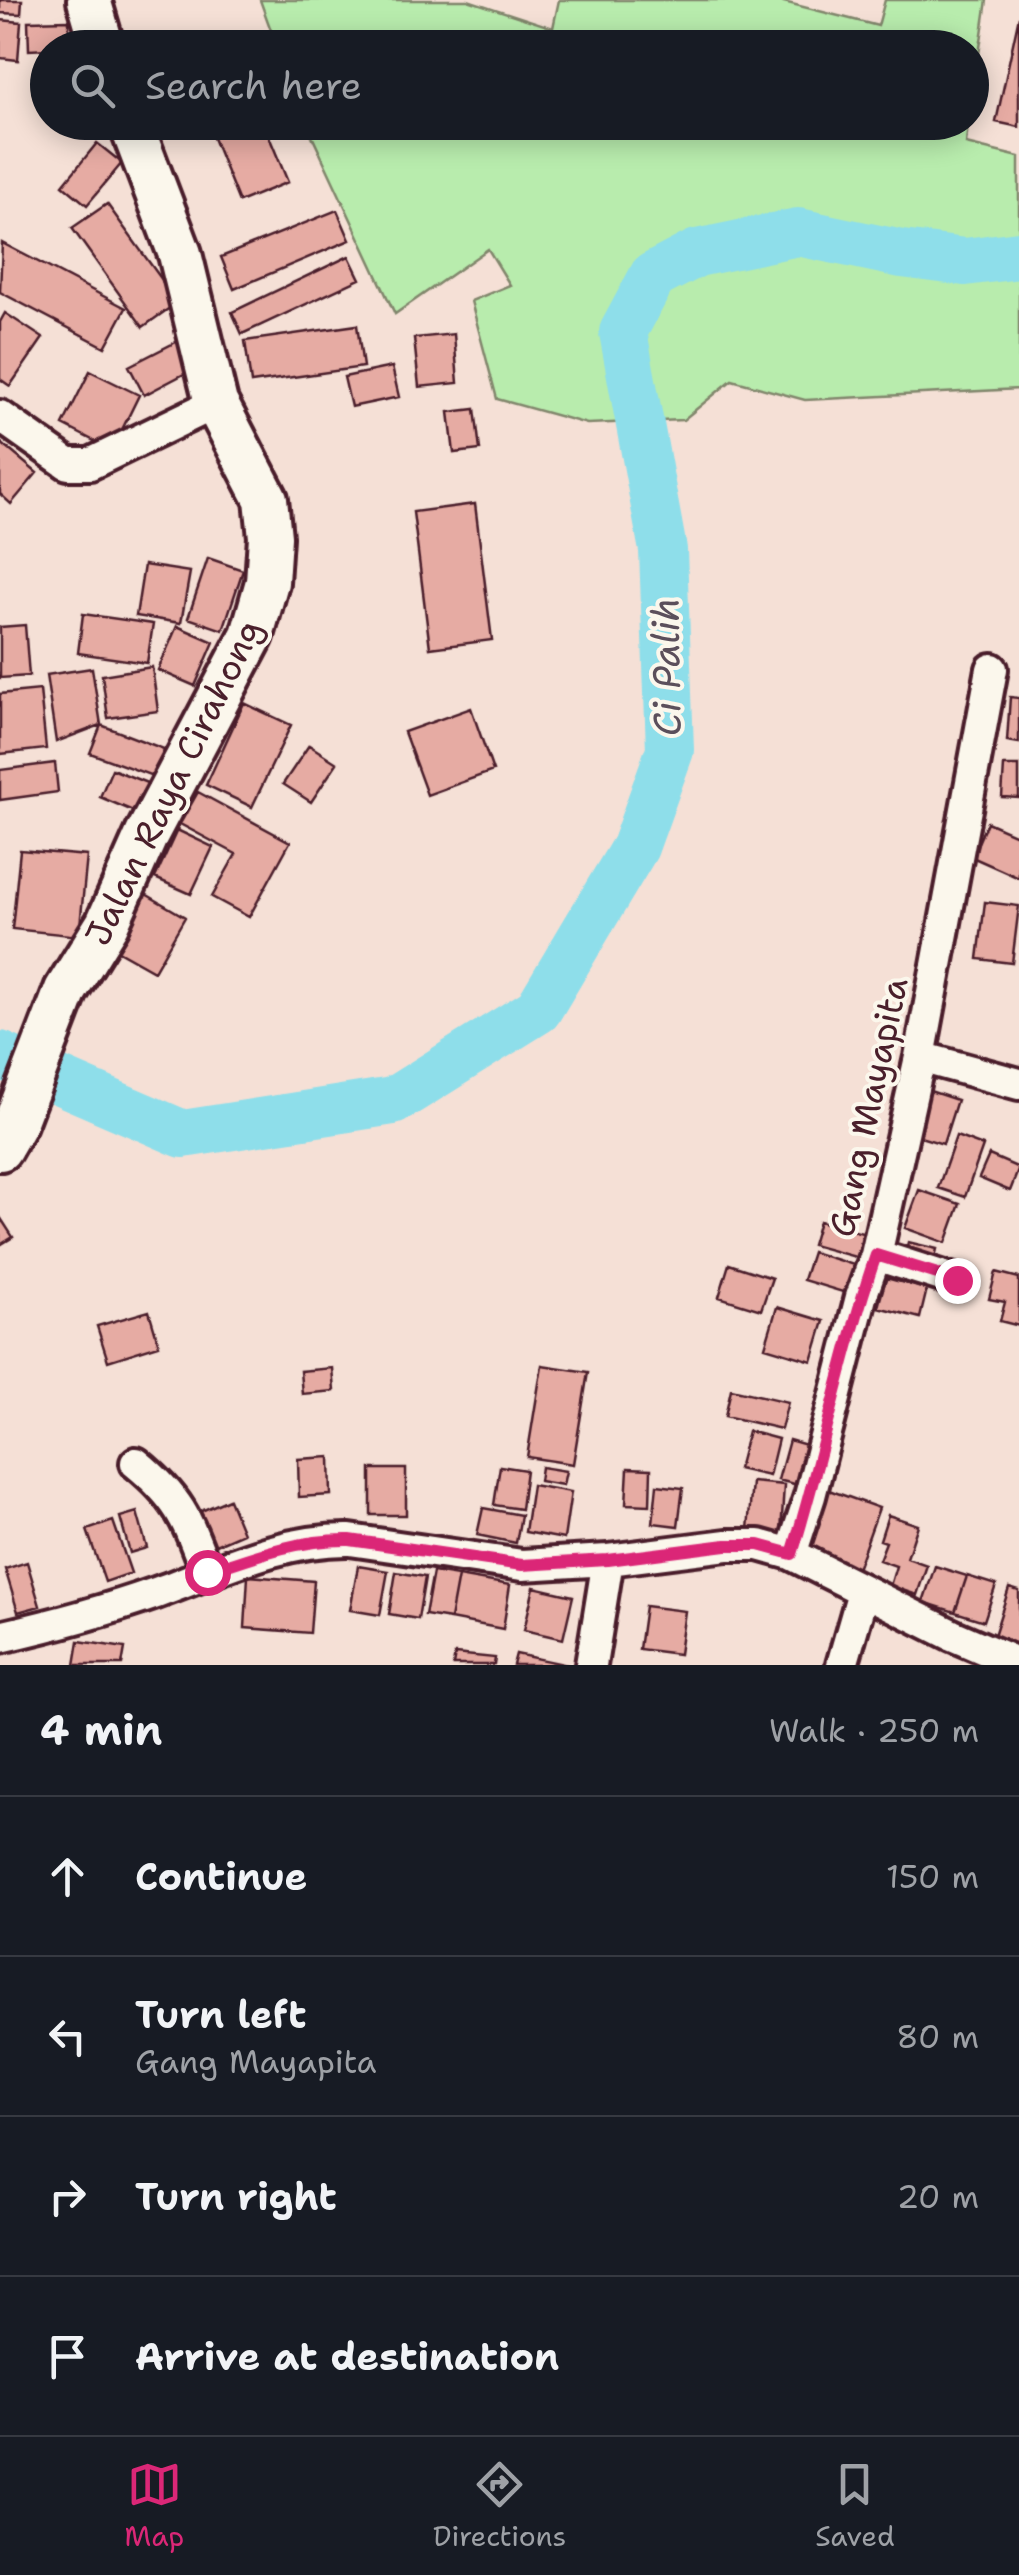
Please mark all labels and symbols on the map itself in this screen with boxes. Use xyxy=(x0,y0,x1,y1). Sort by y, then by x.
water label: Ci Palih xyxy=(639,597,693,737)
street label: Jalan Raya Cirahong xyxy=(74,611,272,953)
street label: Gang Mayapita xyxy=(818,973,918,1241)
route end xyxy=(935,1258,981,1304)
route start xyxy=(185,1550,231,1596)

